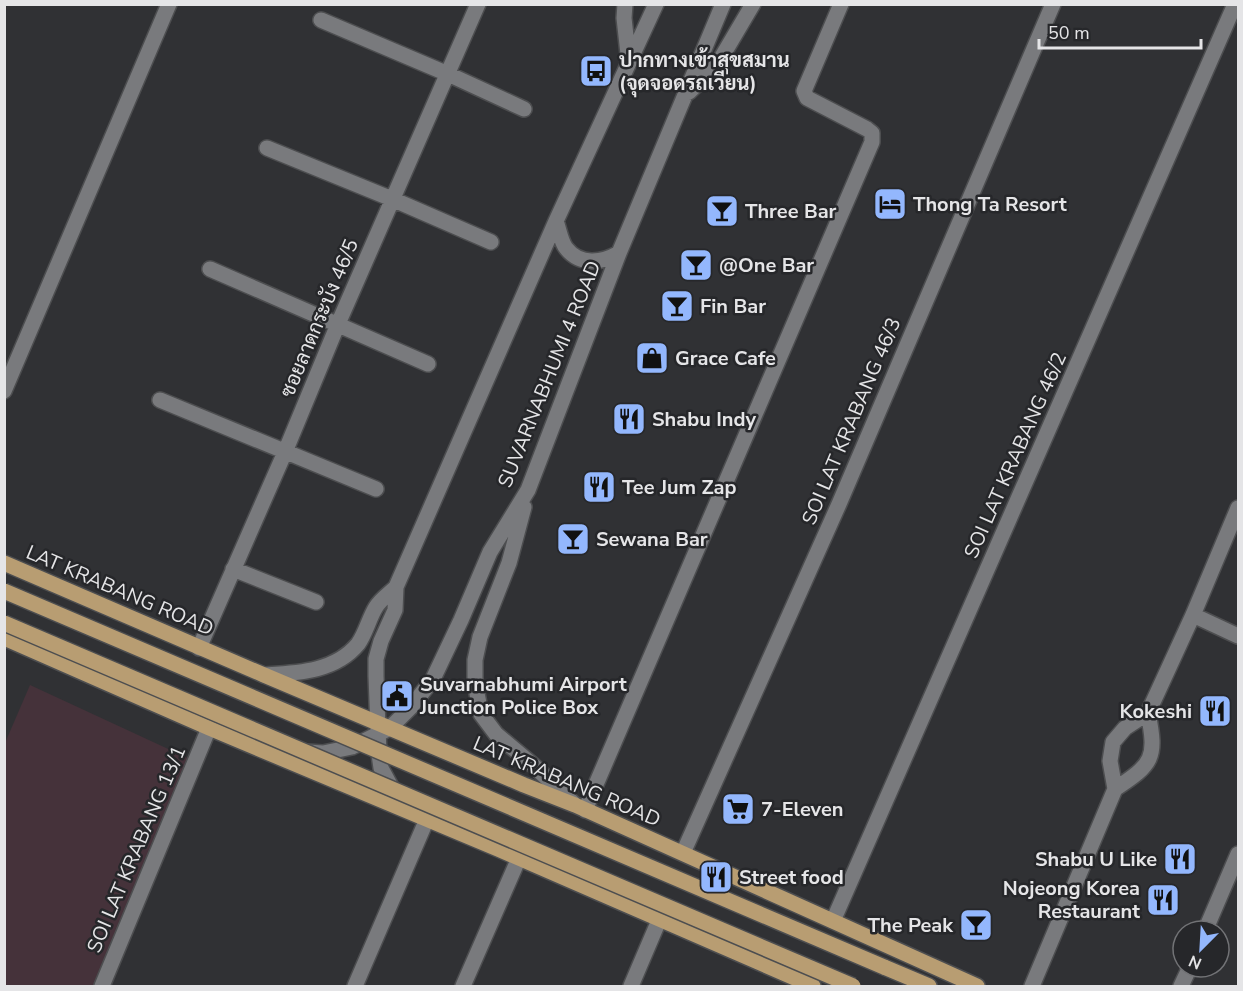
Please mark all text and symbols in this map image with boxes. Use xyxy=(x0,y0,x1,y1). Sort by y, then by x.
scale bar xyxy=(1039,12,1201,50)
text: 50 m xyxy=(1048,21,1090,45)
place label: ปากทางเข้าสุขสมาน (จุดจอดรถเวียน) xyxy=(619,47,790,98)
bus stop icon: ปากทางเข้าสุขสมาน (จุดจอดรถเวียน) xyxy=(578,53,614,89)
hotel icon: Thong Ta Resort xyxy=(872,186,908,222)
place label: Thong Ta Resort xyxy=(913,191,1067,218)
bar icon: Three Bar xyxy=(704,193,740,229)
place label: Three Bar xyxy=(745,198,837,225)
street label: ซอยลาดกระบัง 46/5 xyxy=(274,235,365,401)
bar icon: @One Bar xyxy=(678,247,714,283)
place label: @One Bar xyxy=(719,252,814,279)
street label: SUVARNABHUMI 4 ROAD xyxy=(492,257,607,492)
bar icon: Fin Bar xyxy=(659,288,695,324)
place label: Fin Bar xyxy=(700,293,766,320)
street label: SOI LAT KRABANG 46/3 xyxy=(795,313,907,529)
shop icon: Grace Cafe xyxy=(634,340,670,376)
place label: Grace Cafe xyxy=(675,345,776,372)
street label: SOI LAT KRABANG 46/2 xyxy=(958,348,1073,563)
restaurant icon: Shabu Indy xyxy=(611,401,647,437)
place label: Shabu Indy xyxy=(652,406,757,433)
restaurant icon: Tee Jum Zap xyxy=(581,469,617,505)
place label: Tee Jum Zap xyxy=(622,474,736,501)
bar icon: Sewana Bar xyxy=(555,521,591,557)
place label: Sewana Bar xyxy=(596,526,708,553)
street label: LAT KRABANG ROAD xyxy=(22,539,218,642)
place label: Suvarnabhumi Airport Junction Police Box xyxy=(419,671,627,721)
public building icon: Suvarnabhumi Airport Junction Police Box xyxy=(379,678,415,714)
restaurant icon: Kokeshi xyxy=(1197,693,1233,729)
place label: Kokeshi xyxy=(1120,698,1192,725)
street label: LAT KRABANG ROAD xyxy=(469,730,665,833)
street label: SOI LAT KRABANG 13/1 xyxy=(80,741,192,957)
supermarket icon: 7-Eleven xyxy=(720,791,756,827)
place label: 7-Eleven xyxy=(761,796,843,823)
restaurant icon: Shabu U Like xyxy=(1162,841,1198,877)
place label: Shabu U Like xyxy=(1035,846,1157,873)
restaurant icon: Street food xyxy=(698,859,734,895)
place label: Street food xyxy=(739,864,844,891)
place label: Nojeong Korea Restaurant xyxy=(1003,875,1140,925)
restaurant icon: Nojeong Korea Restaurant xyxy=(1145,882,1181,918)
bar icon: The Peak xyxy=(958,907,994,943)
place label: The Peak xyxy=(868,912,954,939)
north arrow xyxy=(1171,919,1231,979)
text: N xyxy=(1185,949,1205,974)

